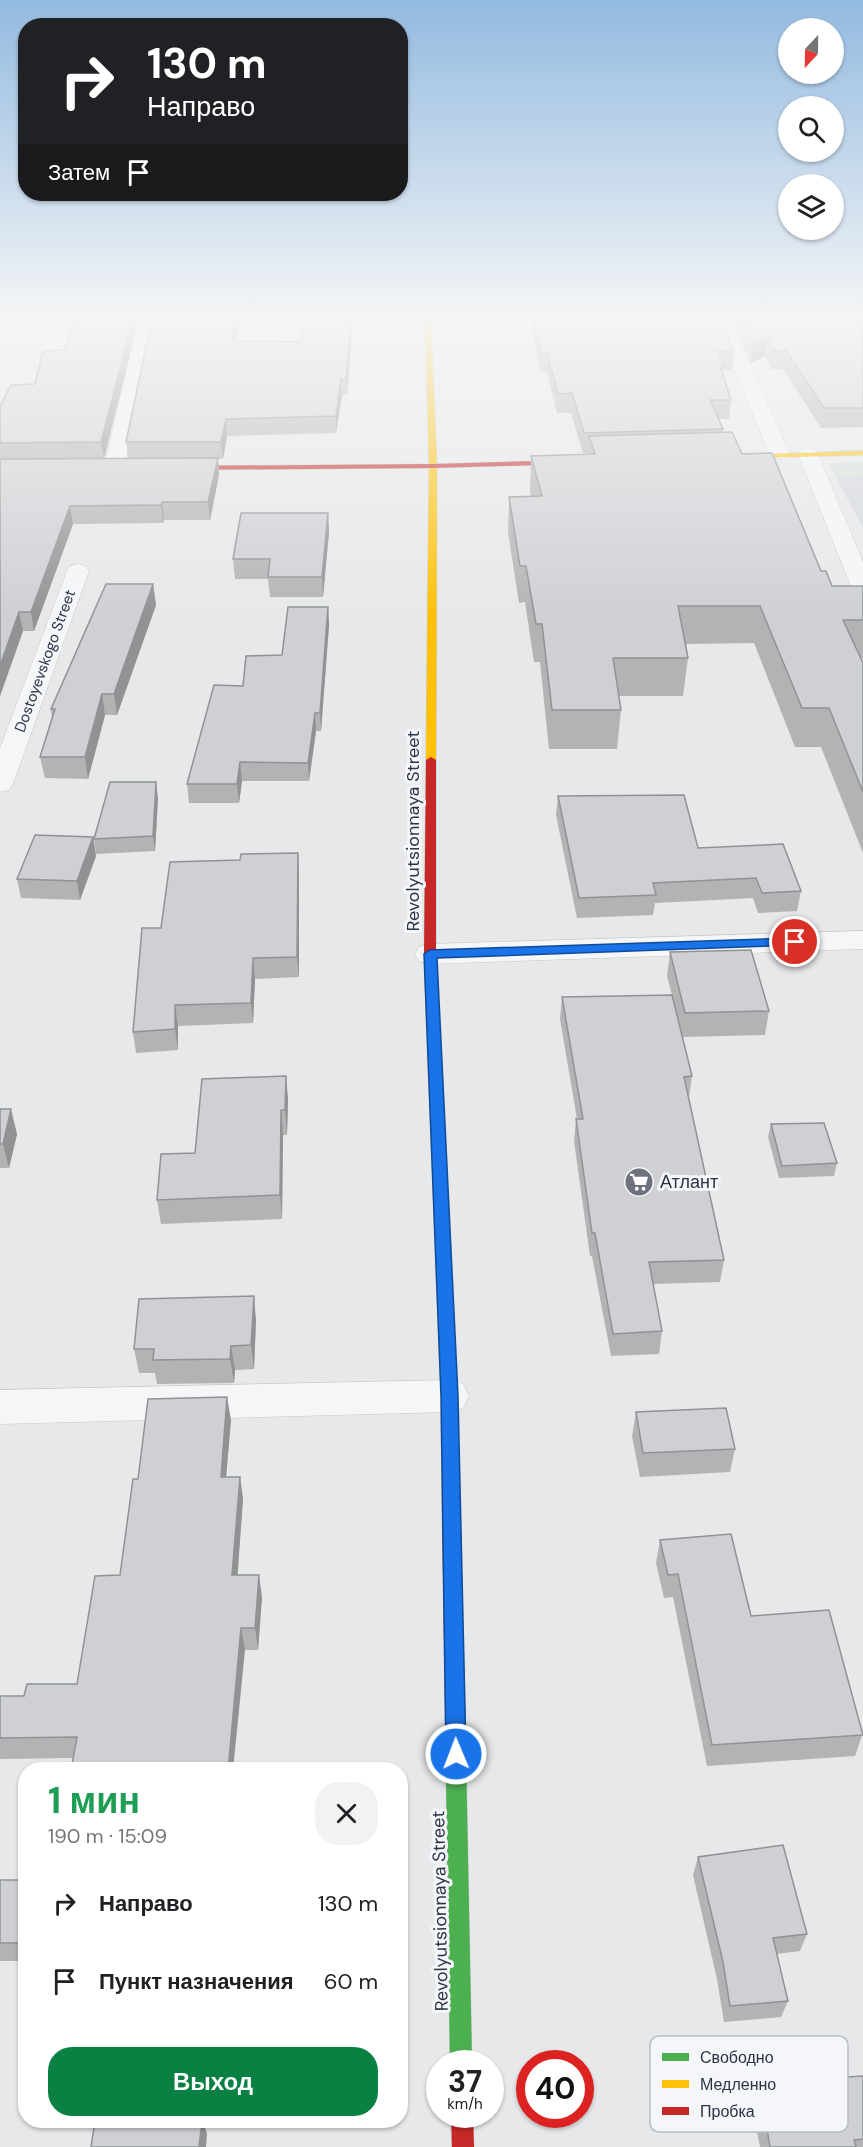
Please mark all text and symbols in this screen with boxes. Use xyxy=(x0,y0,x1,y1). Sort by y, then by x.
north arrow xyxy=(778,18,844,84)
map controls xyxy=(778,18,844,240)
text: 130 m xyxy=(147,36,267,91)
icon: right xyxy=(48,42,126,120)
text: Направо xyxy=(147,89,255,124)
button: search xyxy=(778,96,844,162)
icon: arrive xyxy=(122,156,155,189)
text: Затем xyxy=(48,158,110,187)
button: layers xyxy=(778,174,844,240)
street label: Dostoyevskogo Street xyxy=(10,587,80,735)
street label: Revolyutsionnaya Street xyxy=(401,731,425,931)
pin xyxy=(769,916,820,967)
icon: arrive xyxy=(778,925,811,958)
supermarket icon: Атлант xyxy=(623,1166,655,1198)
place label: Атлант xyxy=(660,1170,718,1194)
position arrow xyxy=(424,1722,488,1786)
text: 1 мин xyxy=(48,1777,140,1824)
button: close xyxy=(315,1782,378,1845)
street label: Revolyutsionnaya Street xyxy=(426,1811,454,2011)
text: 190 m · 15:09 xyxy=(48,1823,167,1849)
icon: right xyxy=(48,1887,81,1920)
text: Направо xyxy=(99,1889,193,1918)
text: 130 m xyxy=(318,1889,378,1918)
icon: arrive xyxy=(48,1965,81,1998)
text: Пункт назначения xyxy=(99,1967,294,1996)
text: 60 m xyxy=(324,1967,378,1996)
legend xyxy=(650,2036,848,2132)
button: Выход xyxy=(48,2047,378,2116)
text: Свободно xyxy=(700,2047,774,2068)
speed limit sign: 40 xyxy=(516,2050,594,2128)
text: 37 xyxy=(448,2062,482,2101)
text: Медленно xyxy=(700,2074,776,2095)
text: km/h xyxy=(447,2094,483,2114)
text: Пробка xyxy=(700,2101,755,2122)

